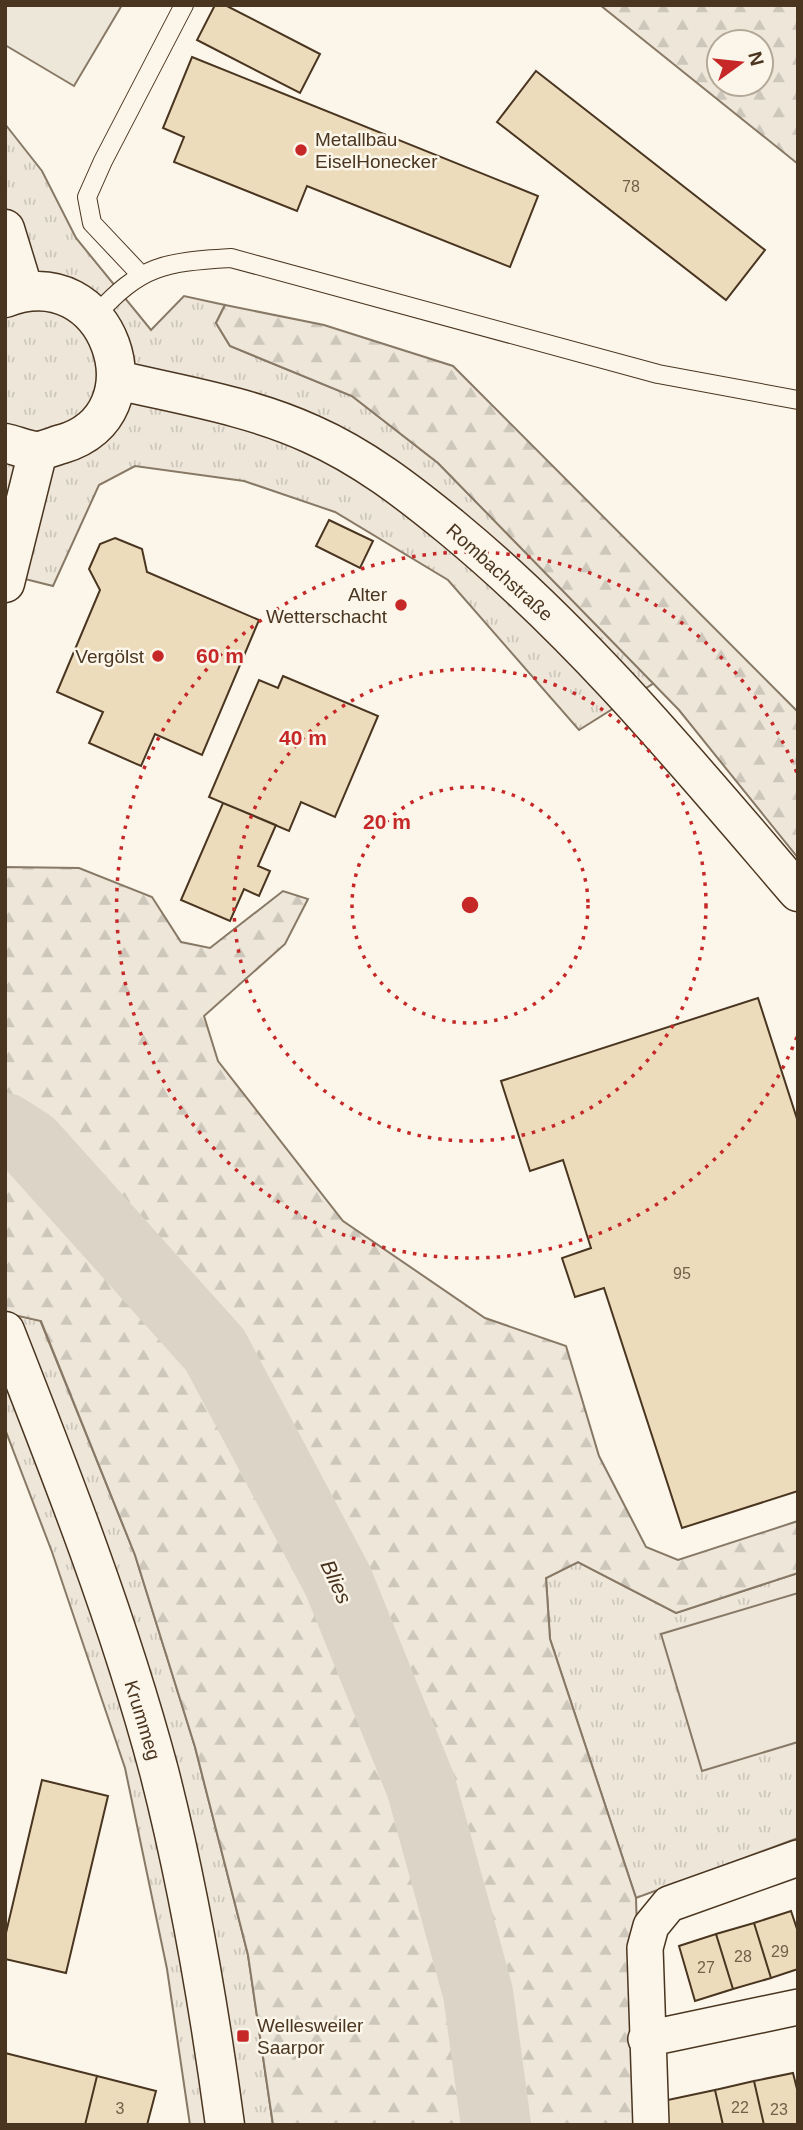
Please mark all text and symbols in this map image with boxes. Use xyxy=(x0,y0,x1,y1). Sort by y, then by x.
north arrow xyxy=(705,28,775,98)
text: N xyxy=(744,49,768,68)
place label: Metallbau EiselHonecker xyxy=(315,129,438,172)
marker: Metallbau EiselHonecker xyxy=(293,142,309,158)
house number: 78 xyxy=(622,178,640,195)
street label: Rombachstraße xyxy=(442,519,557,625)
place label: Alter Wetterschacht xyxy=(266,584,388,627)
marker: Alter Wetterschacht xyxy=(393,597,409,613)
text: 60 m xyxy=(196,644,244,667)
place label: Vergölst xyxy=(75,646,145,667)
marker: Vergölst xyxy=(150,648,166,664)
text: 40 m xyxy=(279,726,327,749)
text: 20 m xyxy=(363,810,411,833)
centre of rings xyxy=(458,893,482,917)
house number: 95 xyxy=(673,1265,691,1282)
water label: Blies xyxy=(316,1556,357,1608)
street label: Krummeg xyxy=(120,1678,165,1763)
house number: 29 xyxy=(771,1943,789,1960)
house number: 28 xyxy=(734,1948,752,1965)
house number: 27 xyxy=(697,1959,715,1976)
place label: Wellesweiler Saarpor xyxy=(257,2015,364,2058)
marker: Wellesweiler Saarpor xyxy=(235,2028,251,2044)
house number: 22 xyxy=(731,2099,749,2116)
house number: 3 xyxy=(116,2100,125,2117)
house number: 23 xyxy=(770,2101,788,2118)

